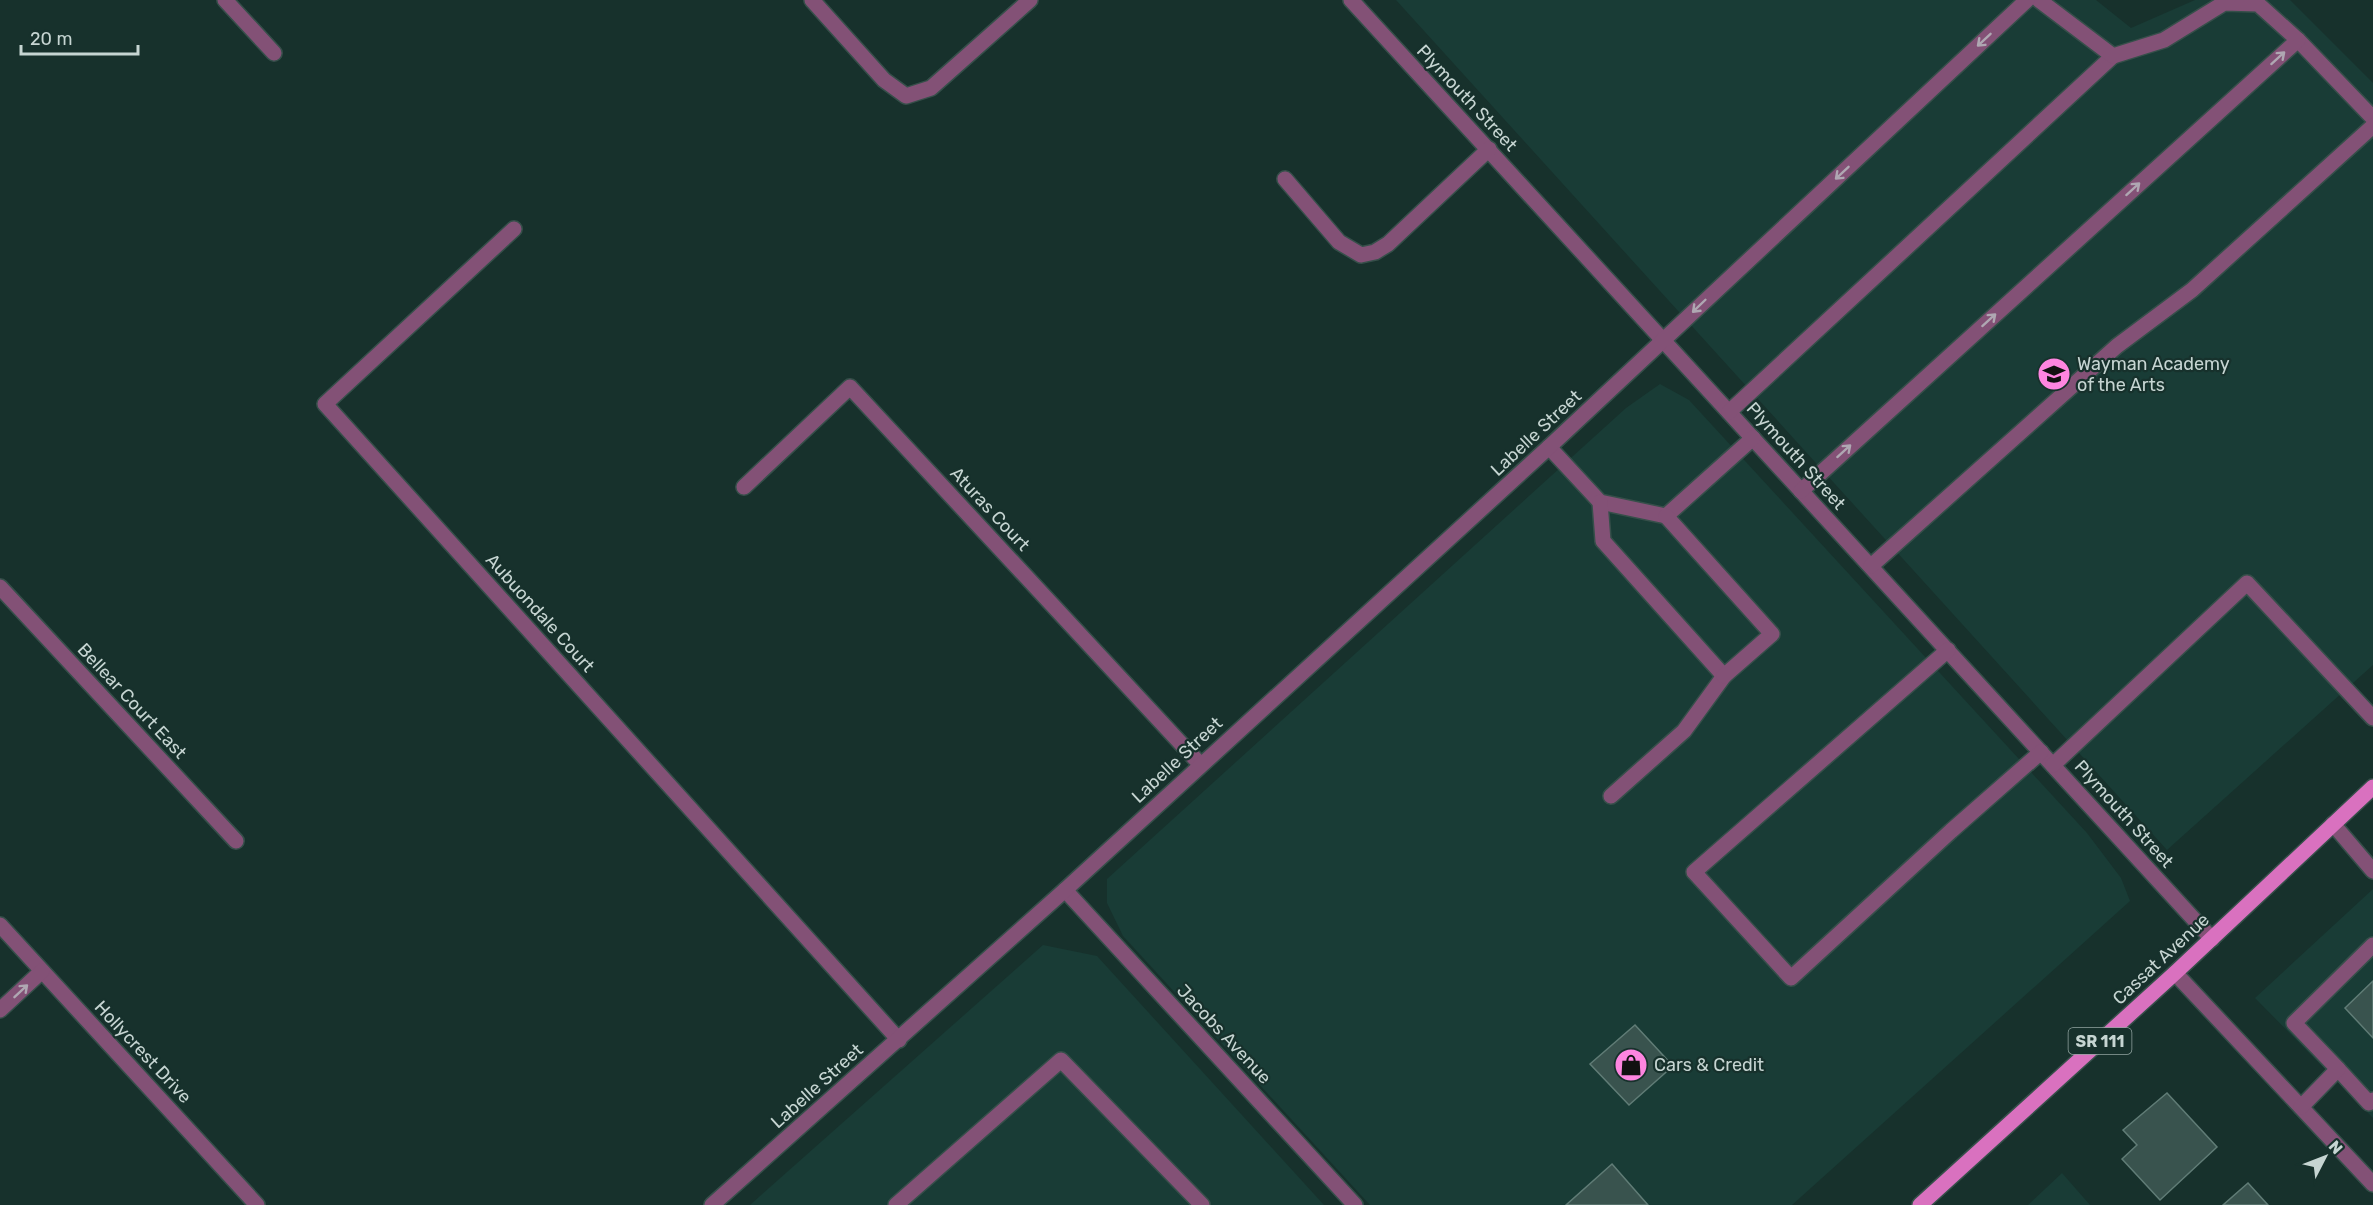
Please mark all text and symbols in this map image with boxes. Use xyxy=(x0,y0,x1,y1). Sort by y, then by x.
scale bar xyxy=(21,18,138,56)
text: 20 m xyxy=(30,28,72,50)
one-way arrow xyxy=(1977,33,1992,47)
street label: Plymouth Street xyxy=(1412,40,1522,156)
one-way arrow xyxy=(2270,51,2285,65)
one-way arrow xyxy=(1834,166,1849,180)
one-way arrow xyxy=(2126,182,2141,196)
one-way arrow xyxy=(1692,299,1707,314)
one-way arrow xyxy=(1981,313,1996,327)
place label: Wayman Academy of the Arts xyxy=(2077,353,2230,396)
school or university icon: Wayman Academy of the Arts xyxy=(2036,356,2072,392)
street label: Labelle Street xyxy=(1486,385,1586,481)
street label: Plymouth Street xyxy=(1742,398,1850,514)
one-way arrow xyxy=(1837,444,1852,458)
street label: Aturas Court xyxy=(946,462,1034,556)
street label: Aubuondale Court xyxy=(481,549,599,677)
street label: Bellear Court East xyxy=(73,639,191,763)
street label: Labelle Street xyxy=(1127,712,1227,808)
street label: Plymouth Street xyxy=(2070,756,2178,872)
street label: Cassat Avenue xyxy=(2108,909,2214,1009)
street label: Jacobs Avenue xyxy=(1172,980,1276,1088)
one-way arrow xyxy=(13,984,28,998)
street label: Hollycrest Drive xyxy=(90,996,196,1108)
road number: SR 111 xyxy=(2068,1028,2132,1054)
street label: Labelle Street xyxy=(766,1039,868,1133)
shop icon: Cars & Credit xyxy=(1613,1047,1649,1083)
place label: Cars & Credit xyxy=(1654,1054,1764,1076)
north arrow xyxy=(2295,1127,2355,1187)
text: N xyxy=(2325,1137,2347,1158)

